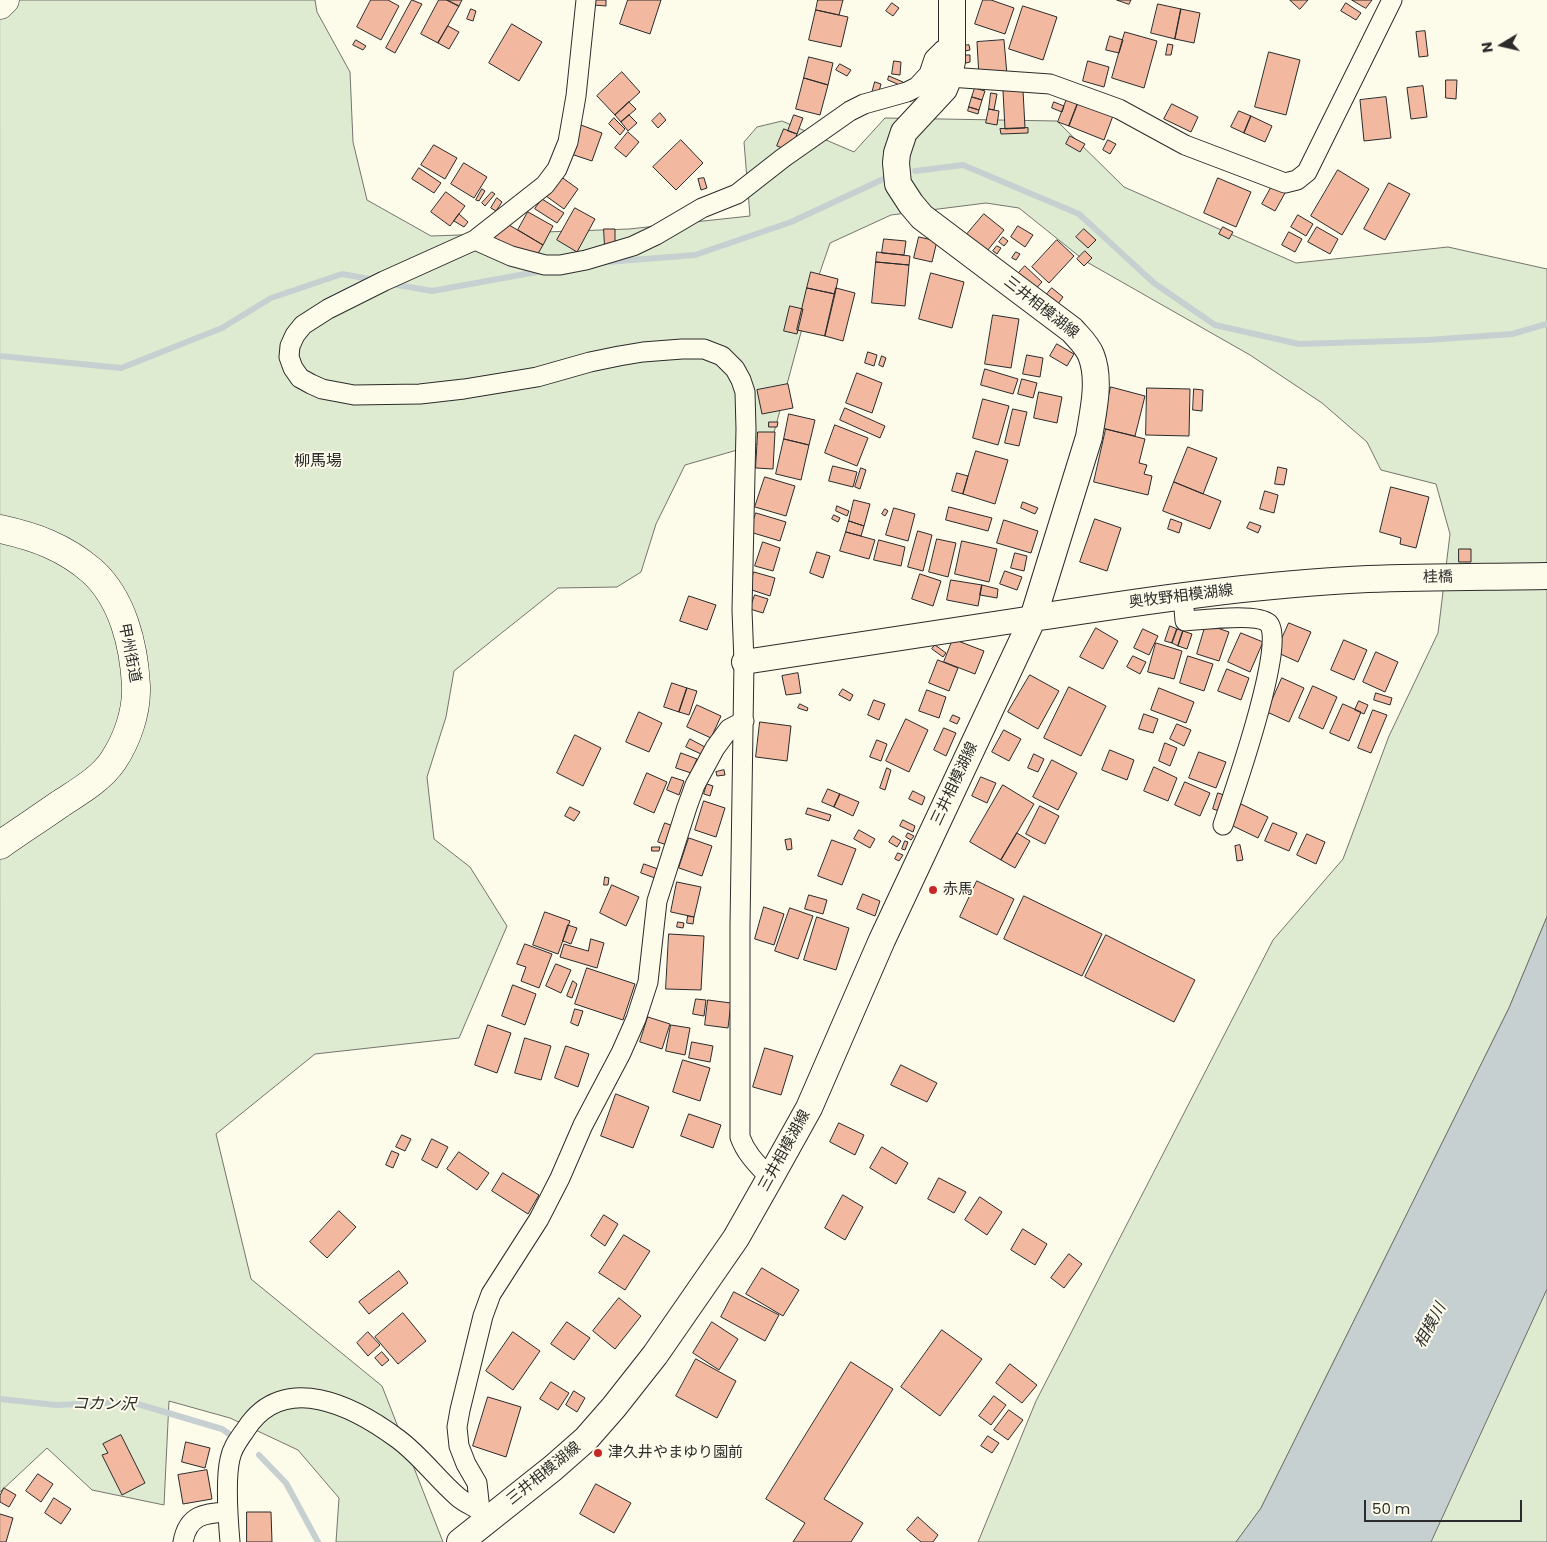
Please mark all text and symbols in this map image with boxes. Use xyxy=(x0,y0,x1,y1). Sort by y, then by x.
north arrow xyxy=(1477,20,1527,70)
text: N xyxy=(1476,41,1498,54)
street label: 三井相模湖線 xyxy=(1000,273,1082,343)
district label: 柳馬場 xyxy=(294,452,342,472)
street label: 桂橋 xyxy=(1423,569,1453,587)
street label: 奥牧野相模湖線 xyxy=(1128,582,1234,612)
street label: 甲州街道 xyxy=(114,622,144,684)
street label: 三井相模湖線 xyxy=(928,739,982,829)
place label: 赤馬 xyxy=(943,881,973,899)
marker: 赤馬 xyxy=(927,884,939,896)
street label: 三井相模湖線 xyxy=(755,1107,815,1195)
water label: 相模川 xyxy=(1411,1300,1451,1352)
water label: コカン沢 xyxy=(72,1395,136,1415)
street label: 三井相模湖線 xyxy=(503,1439,585,1509)
place label: 津久井やまゆり園前 xyxy=(608,1444,743,1462)
marker: 津久井やまゆり園前 xyxy=(592,1447,604,1459)
scale bar xyxy=(1367,1490,1524,1522)
text: 50 m xyxy=(1372,1498,1410,1519)

